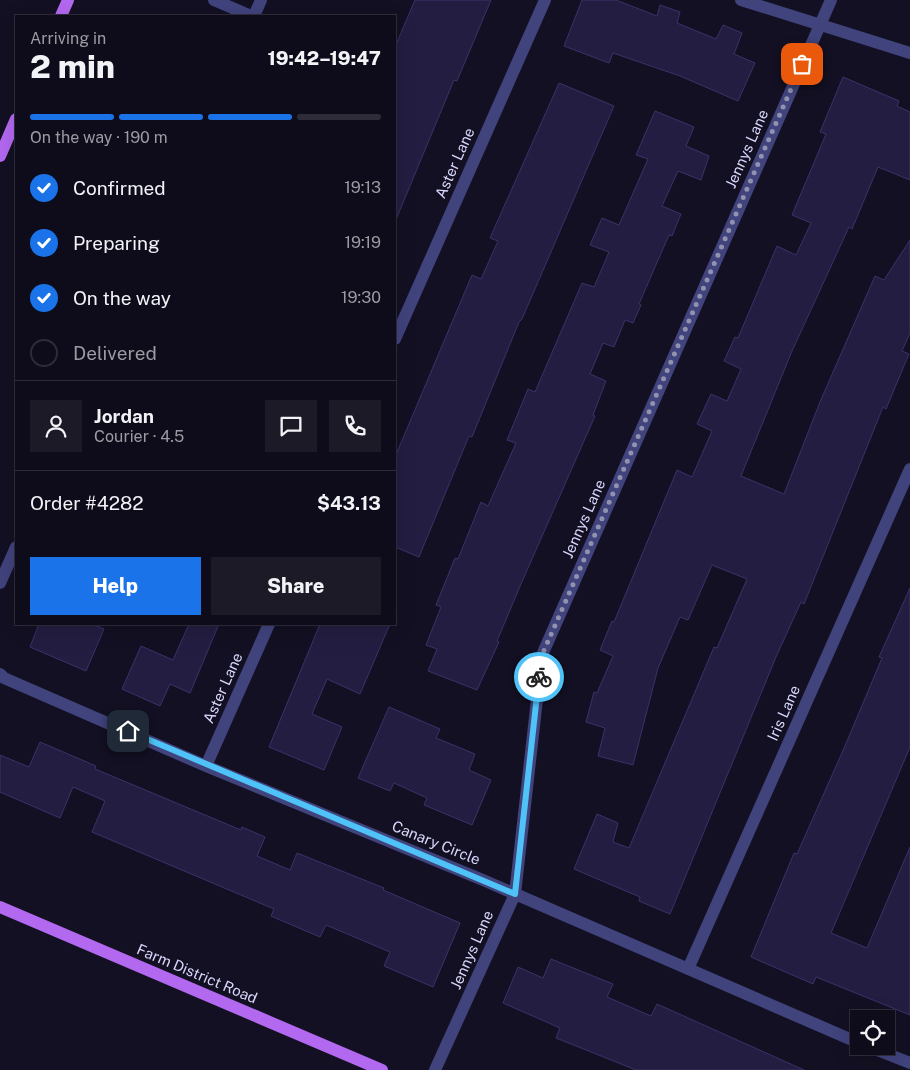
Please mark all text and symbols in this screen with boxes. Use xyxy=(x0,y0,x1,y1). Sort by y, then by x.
text: Arriving in xyxy=(30,29,106,48)
pin xyxy=(781,43,823,85)
text: 19:42–19:47 xyxy=(267,47,381,69)
text: 2 min xyxy=(30,48,115,85)
icon: bag xyxy=(788,50,816,78)
street label: Jennys Lane xyxy=(722,107,771,191)
street label: Aster Lane xyxy=(431,125,478,201)
text: On the way · 190 m xyxy=(30,128,168,147)
icon: check xyxy=(30,174,58,202)
text: Confirmed xyxy=(73,177,166,199)
text: 19:13 xyxy=(344,178,381,197)
icon: check xyxy=(30,229,58,257)
text: Preparing xyxy=(73,232,160,254)
text: 19:19 xyxy=(344,233,381,252)
icon: check xyxy=(30,284,58,312)
text: On the way xyxy=(73,287,171,309)
text: 19:30 xyxy=(341,288,381,307)
text: Delivered xyxy=(73,342,157,364)
button: person xyxy=(30,400,82,452)
button: chat xyxy=(265,400,317,452)
button: phone xyxy=(329,400,381,452)
text: Jordan xyxy=(94,405,154,427)
text: Courier · 4.5 xyxy=(94,427,184,446)
street label: Jennys Lane xyxy=(559,477,608,561)
text: Order #4282 xyxy=(30,492,144,514)
text: $43.13 xyxy=(317,492,381,514)
button: Help xyxy=(30,557,201,615)
button: Share xyxy=(211,557,381,615)
street label: Aster Lane xyxy=(199,650,246,726)
courier xyxy=(514,652,564,702)
icon: bike xyxy=(525,663,553,691)
street label: Iris Lane xyxy=(764,682,803,743)
pin xyxy=(107,710,149,752)
icon: home xyxy=(114,717,142,745)
street label: Canary Circle xyxy=(390,817,483,868)
street label: Jennys Lane xyxy=(447,908,496,992)
street label: Farm District Road xyxy=(134,940,260,1007)
map controls xyxy=(850,1010,895,1055)
button: locate xyxy=(850,1010,895,1055)

